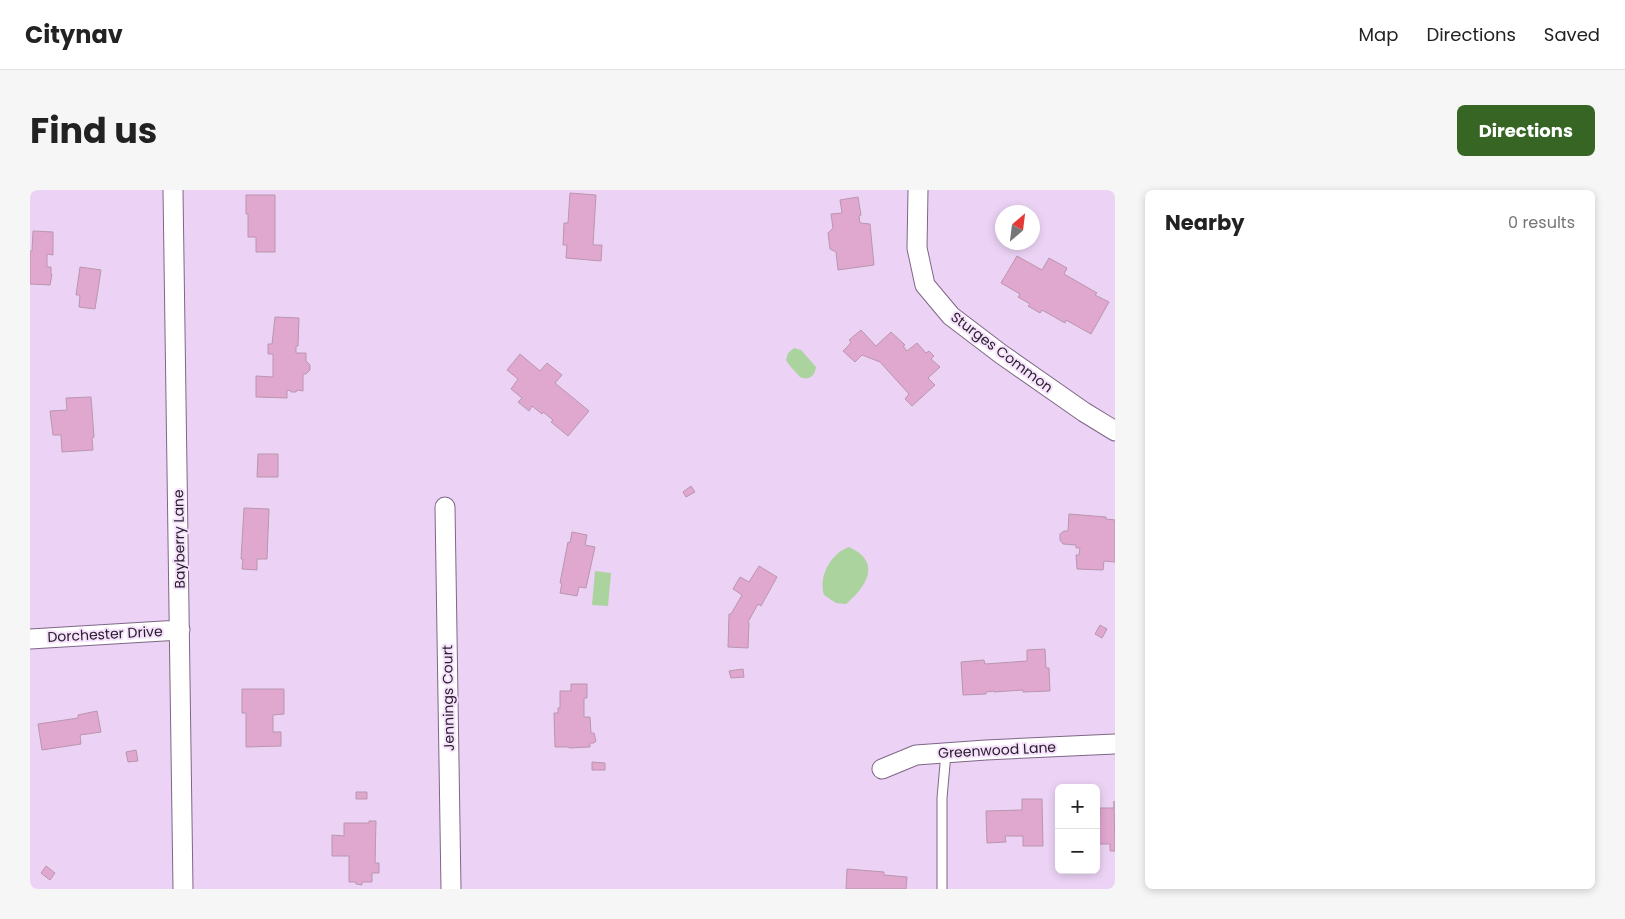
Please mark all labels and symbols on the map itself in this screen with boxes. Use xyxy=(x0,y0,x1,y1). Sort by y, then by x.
north arrow xyxy=(995,205,1040,250)
street label: Sturges Common xyxy=(947,307,1057,397)
street label: Bayberry Lane xyxy=(168,489,190,589)
street label: Dorchester Drive xyxy=(47,621,163,647)
street label: Jennings Court xyxy=(437,645,459,751)
street label: Greenwood Lane xyxy=(937,737,1057,763)

